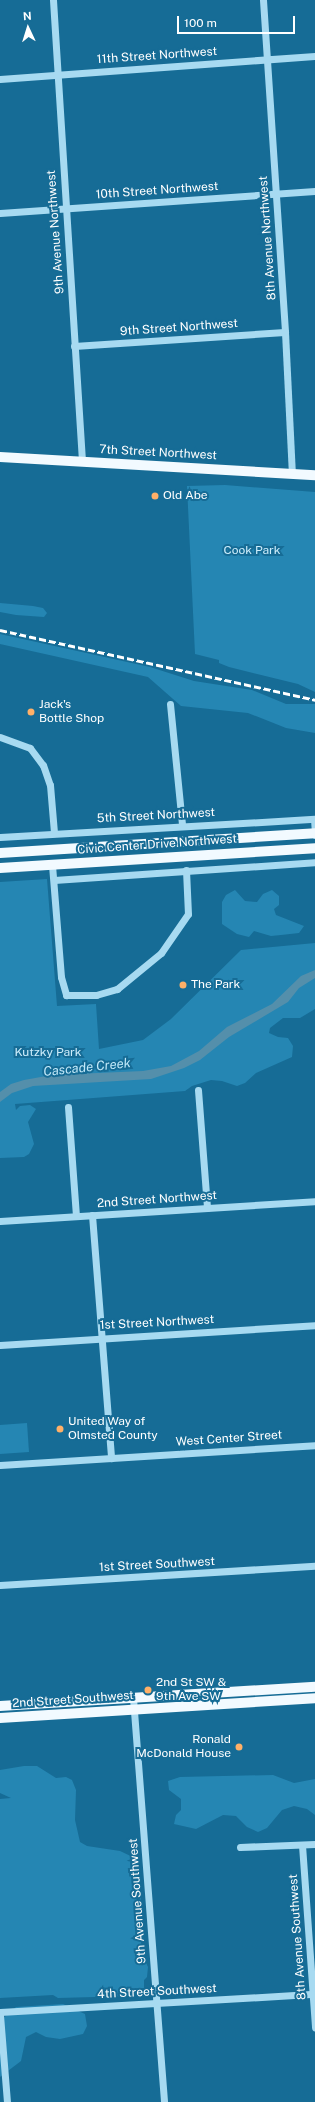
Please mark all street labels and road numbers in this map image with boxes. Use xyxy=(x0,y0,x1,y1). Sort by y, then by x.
street label: 11th Street Northwest xyxy=(96,45,218,67)
street label: 9th Avenue Northwest xyxy=(44,169,68,295)
street label: 8th Avenue Northwest xyxy=(256,175,280,301)
street label: 10th Street Northwest xyxy=(95,180,219,202)
street label: 9th Street Northwest xyxy=(120,317,238,339)
street label: 7th Street Northwest xyxy=(99,443,217,463)
street label: 5th Street Northwest xyxy=(97,806,215,826)
street label: Civic Center Drive Northwest xyxy=(77,832,237,858)
street label: 2nd Street Northwest xyxy=(96,1189,218,1211)
street label: 1st Street Northwest xyxy=(99,1313,215,1333)
street label: West Center Street xyxy=(175,1428,283,1450)
street label: 1st Street Southwest xyxy=(99,1555,215,1575)
street label: 2nd Street Southwest xyxy=(12,1689,134,1711)
street label: 9th Avenue Southwest xyxy=(126,1838,150,1964)
street label: 8th Avenue Southwest xyxy=(286,1874,310,2000)
street label: 4th Street Southwest xyxy=(97,1982,217,2002)

